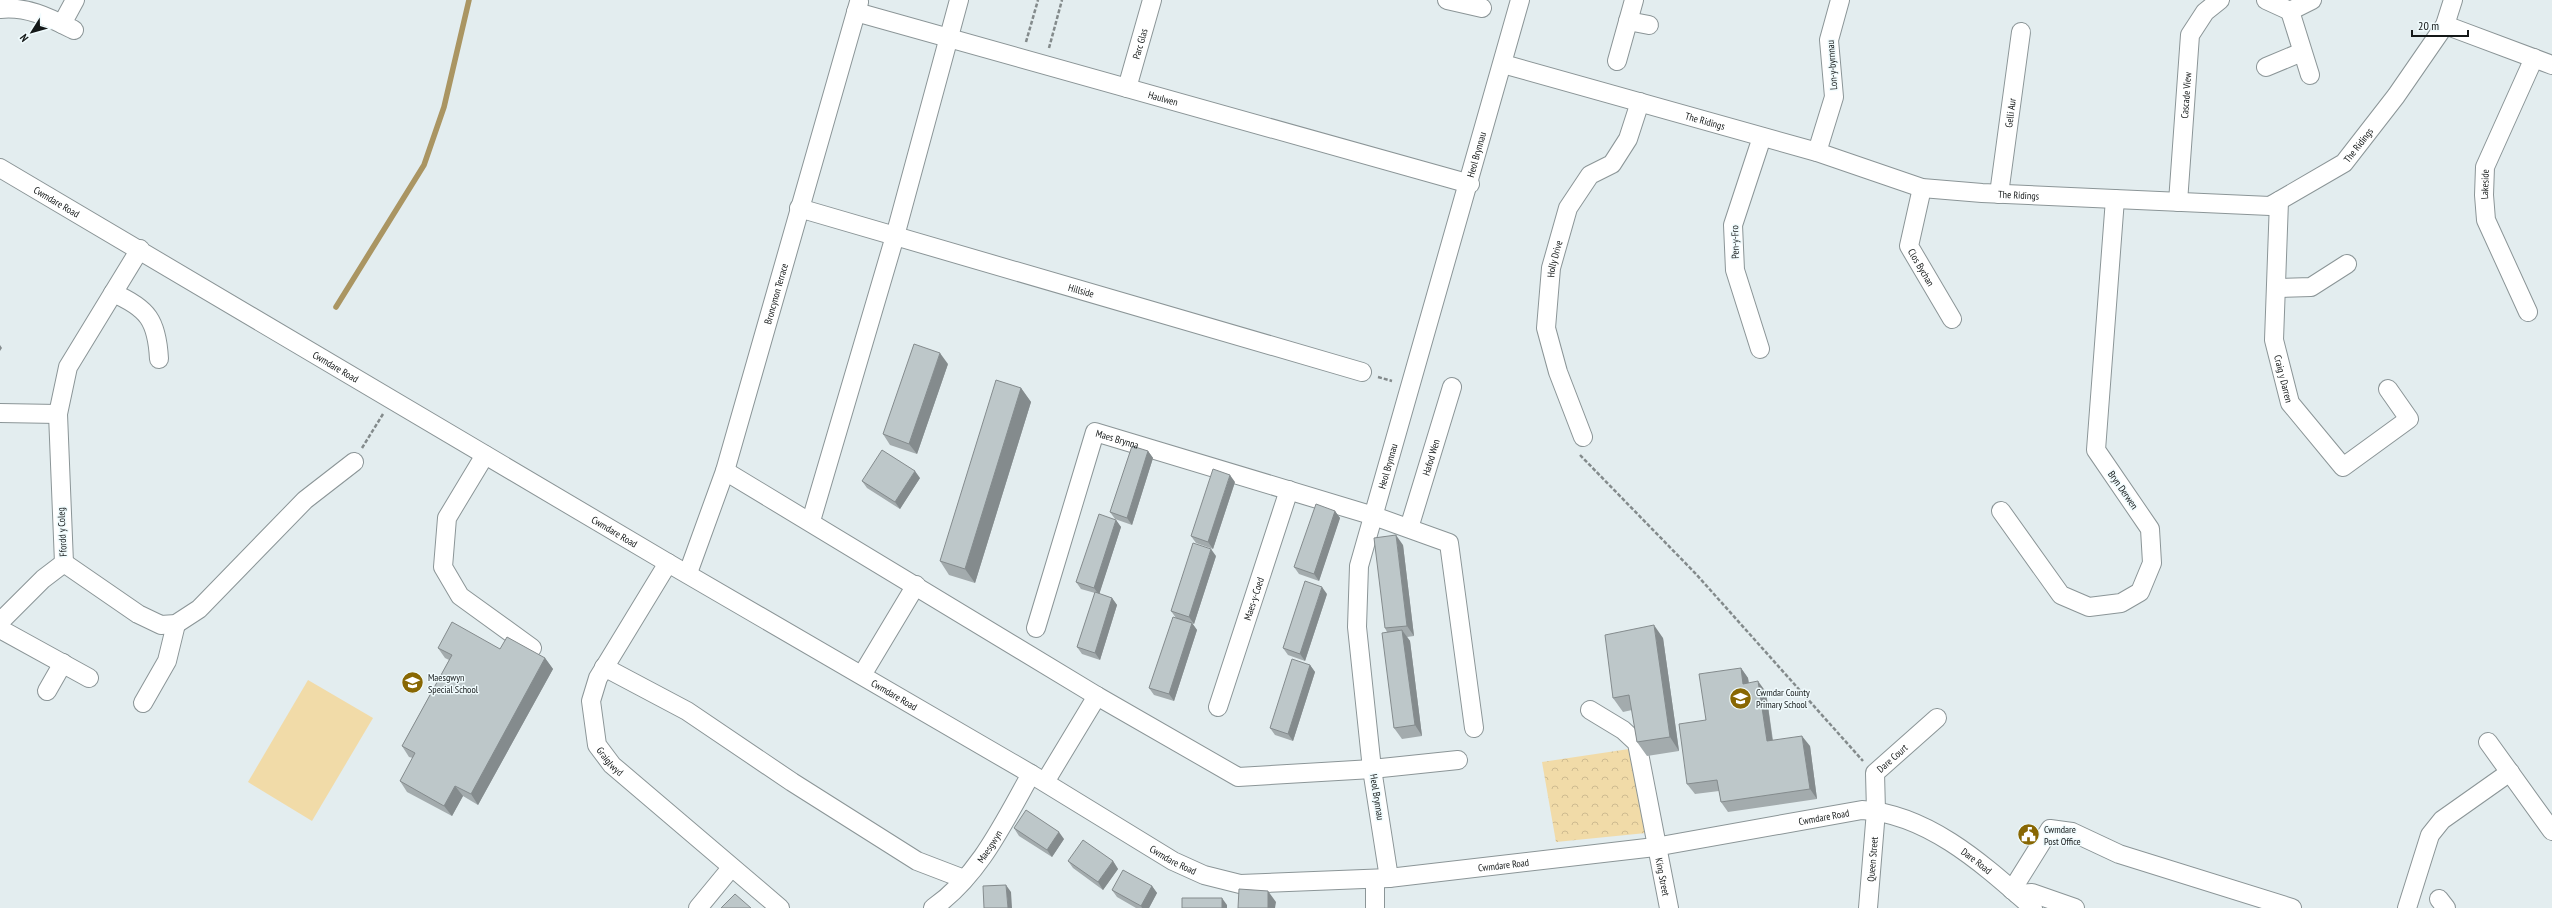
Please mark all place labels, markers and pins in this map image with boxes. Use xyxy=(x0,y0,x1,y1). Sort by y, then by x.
school or university icon: Maesgwyn Special School xyxy=(399,670,425,696)
place label: Maesgwyn Special School xyxy=(428,671,479,696)
school or university icon: Cwmdar County Primary School xyxy=(1727,685,1753,711)
place label: Cwmdar County Primary School xyxy=(1756,686,1810,711)
public building icon: Cwmdare Post Office xyxy=(2015,822,2041,848)
place label: Cwmdare Post Office xyxy=(2044,823,2081,848)

